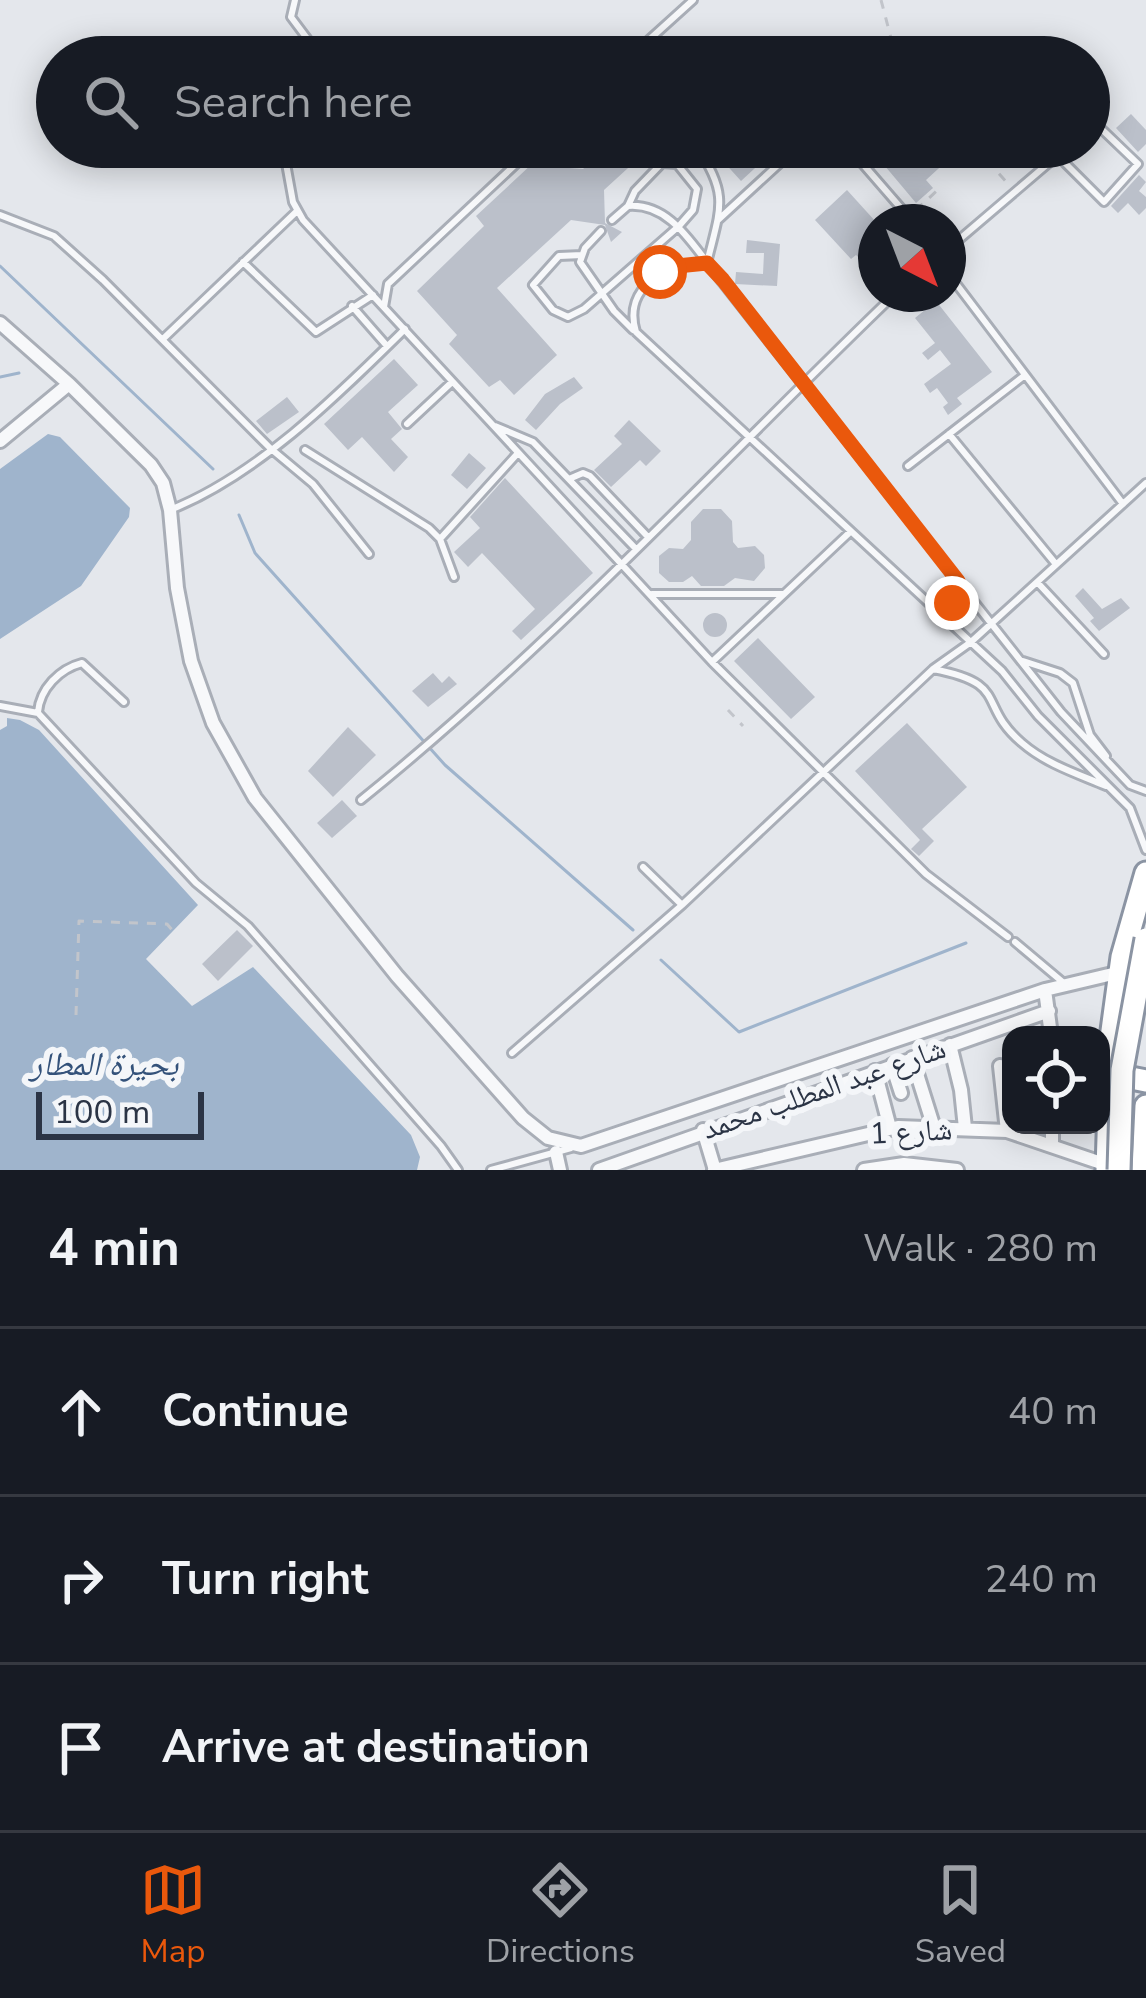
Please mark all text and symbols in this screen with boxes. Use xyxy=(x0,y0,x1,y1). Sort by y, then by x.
search box xyxy=(36,36,1110,168)
icon: search xyxy=(78,69,144,135)
text: Search here xyxy=(174,72,413,133)
north arrow xyxy=(858,204,966,312)
route start xyxy=(633,245,687,299)
route end xyxy=(925,576,979,630)
map controls xyxy=(1002,1026,1110,1134)
button: locate xyxy=(1002,1026,1110,1134)
street label: شارع عبد المطلب محمد xyxy=(697,1028,951,1150)
water label: بحيرة المطار xyxy=(28,1042,179,1087)
scale bar xyxy=(36,1086,204,1139)
text: 100 m xyxy=(54,1090,150,1135)
street label: شارع 1 xyxy=(869,1109,953,1155)
text: 4 min xyxy=(48,1213,180,1283)
text: Walk · 280 m xyxy=(863,1222,1098,1275)
icon: ahead xyxy=(48,1379,114,1445)
text: Continue xyxy=(162,1381,349,1442)
text: 40 m xyxy=(1008,1385,1098,1438)
icon: right xyxy=(48,1547,114,1613)
text: Turn right xyxy=(162,1549,369,1610)
text: 240 m xyxy=(984,1553,1098,1606)
icon: arrive xyxy=(48,1715,114,1781)
text: Arrive at destination xyxy=(162,1717,590,1778)
tab: Map xyxy=(140,1857,206,1974)
tab: Directions xyxy=(486,1857,635,1974)
tab: Saved xyxy=(915,1857,1006,1974)

